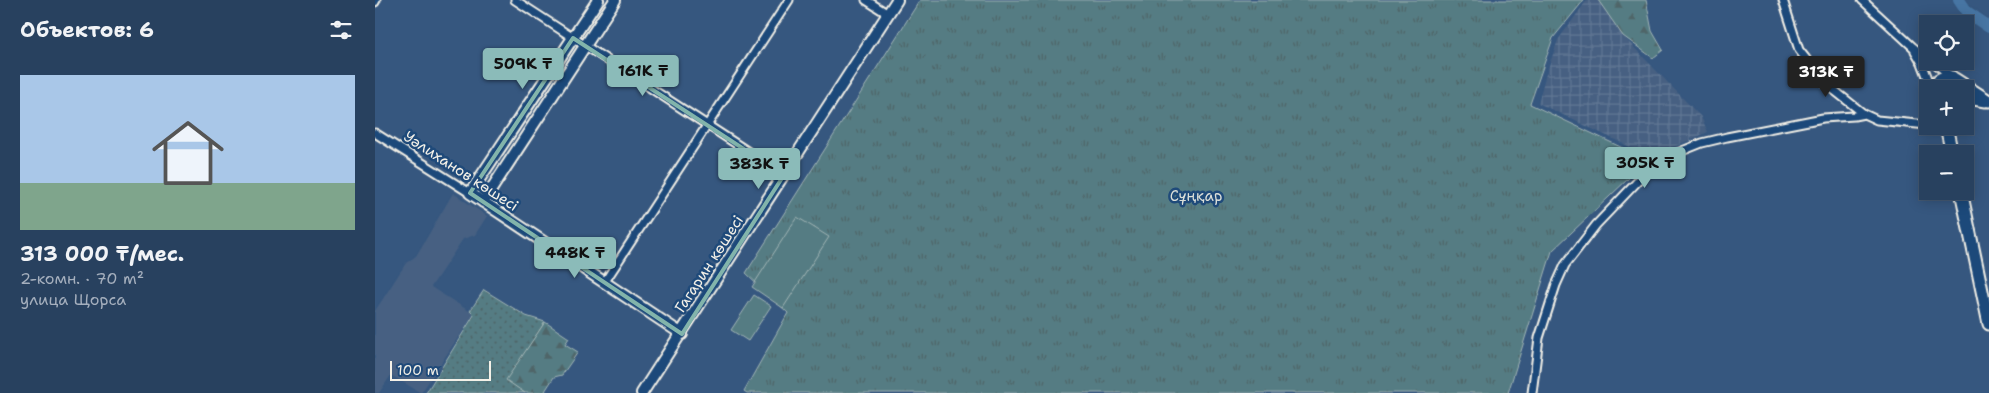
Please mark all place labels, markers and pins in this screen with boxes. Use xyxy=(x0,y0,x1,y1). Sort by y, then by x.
pin: 509K ₸ xyxy=(482,48,564,90)
pin: 161K ₸ xyxy=(602,54,684,97)
pin: 313K ₸ xyxy=(1785,56,1867,98)
pin: 305K ₸ xyxy=(1604,146,1686,189)
pin: 383K ₸ xyxy=(718,148,800,190)
pin: 448K ₸ xyxy=(534,236,616,279)

